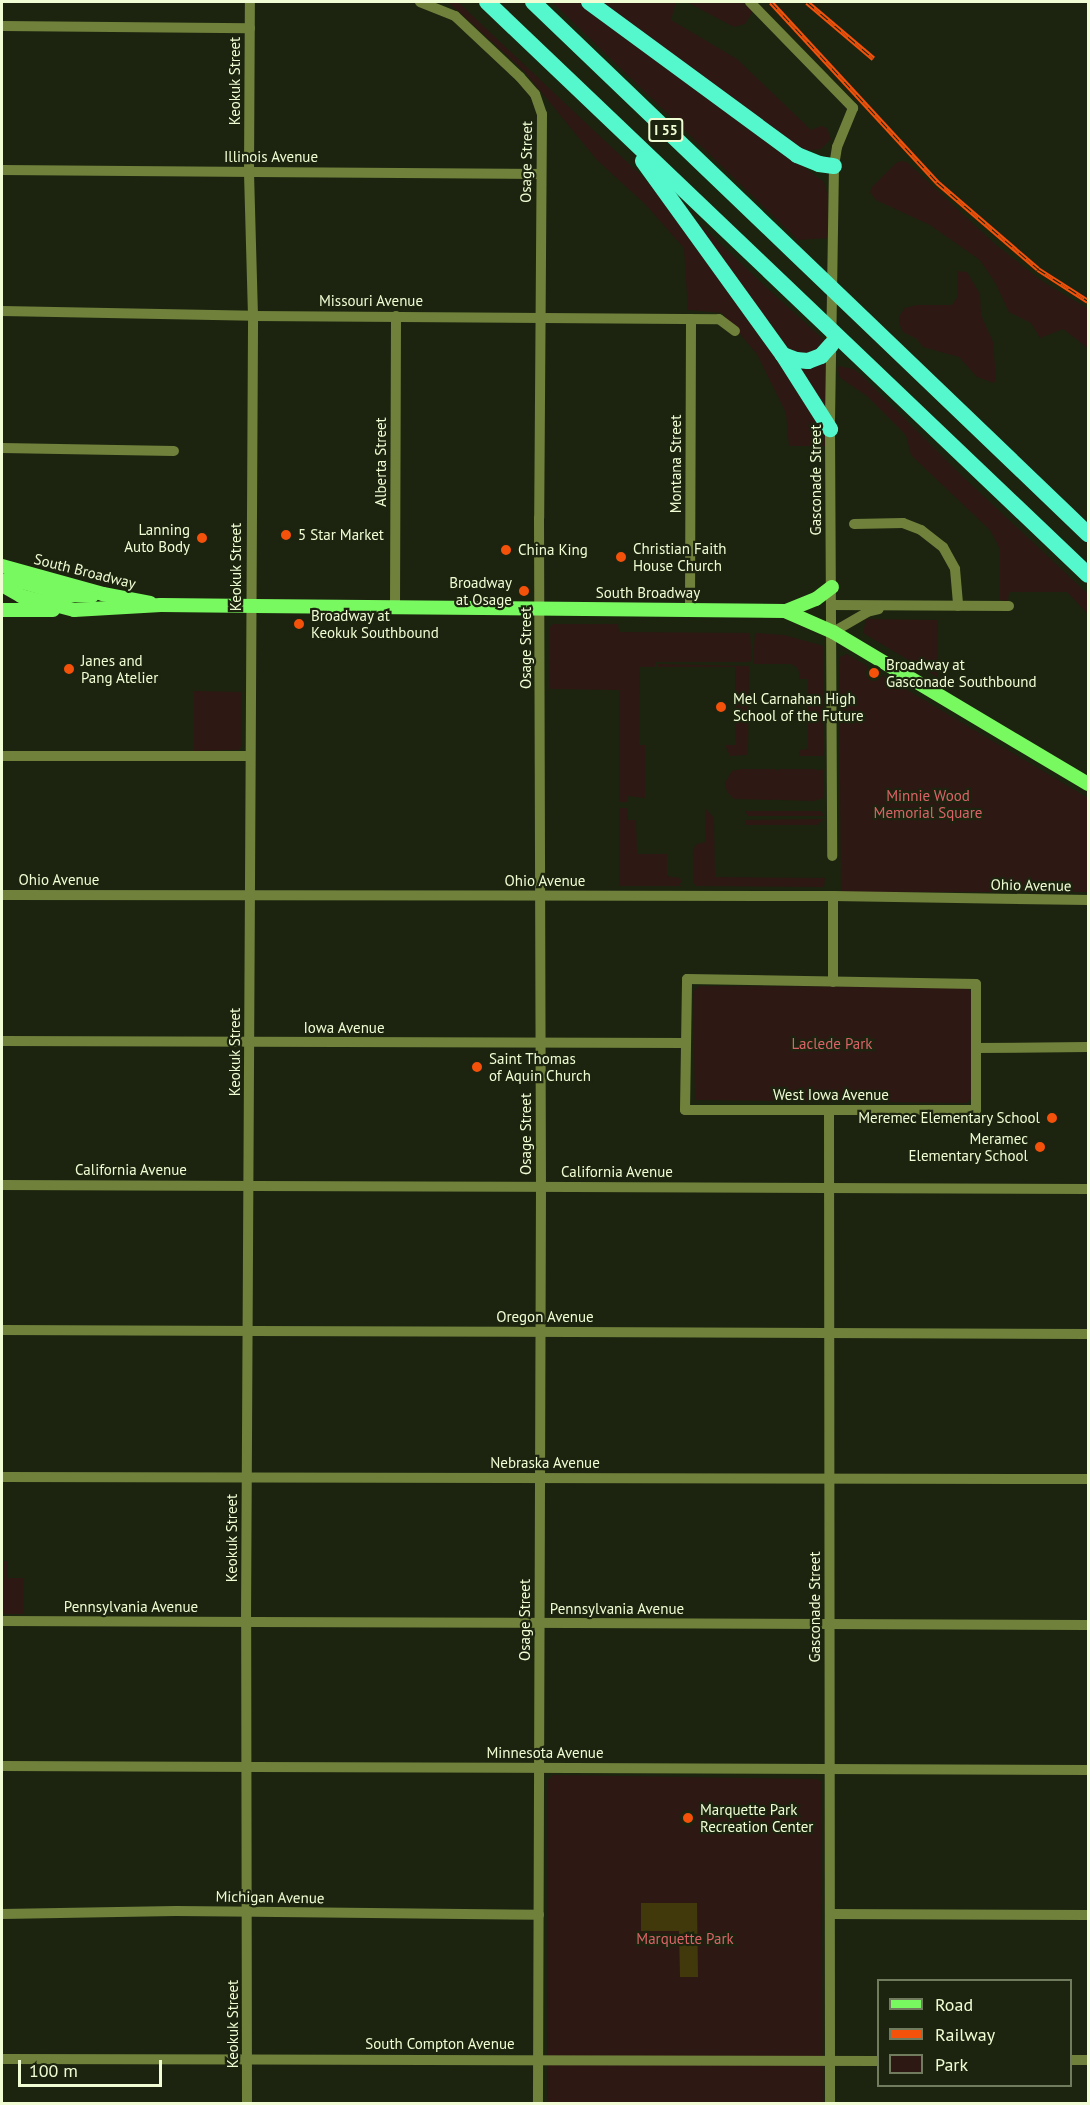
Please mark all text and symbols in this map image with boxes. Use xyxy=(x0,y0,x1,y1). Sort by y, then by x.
street label: Keokuk Street xyxy=(226,37,244,125)
road number: I 55 xyxy=(648,119,684,141)
street label: Osage Street xyxy=(516,121,536,203)
street label: Illinois Avenue xyxy=(224,148,318,166)
street label: Missouri Avenue xyxy=(319,292,423,310)
street label: Montana Street xyxy=(667,415,685,513)
street label: Alberta Street xyxy=(372,417,390,507)
street label: Gasconade Street xyxy=(807,424,825,536)
place label: Lanning Auto Body xyxy=(124,520,190,555)
street label: Keokuk Street xyxy=(227,523,245,611)
place label: 5 Star Market xyxy=(298,526,384,544)
marker: 5 Star Market xyxy=(279,528,293,542)
marker: Lanning Auto Body xyxy=(195,531,209,545)
place label: Christian Faith House Church xyxy=(633,539,726,574)
place label: China King xyxy=(518,541,588,559)
marker: China King xyxy=(499,543,513,557)
street label: South Broadway xyxy=(32,550,138,592)
marker: Christian Faith House Church xyxy=(614,550,628,564)
place label: Broadway at Osage xyxy=(449,573,512,608)
marker: Broadway at Osage xyxy=(517,584,531,598)
street label: South Broadway xyxy=(596,584,700,602)
place label: Broadway at Keokuk Southbound xyxy=(311,606,439,641)
street label: Osage Street xyxy=(517,607,535,689)
marker: Broadway at Keokuk Southbound xyxy=(292,617,306,631)
place label: Janes and Pang Atelier xyxy=(81,651,159,686)
place label: Broadway at Gasconade Southbound xyxy=(886,655,1037,690)
marker: Janes and Pang Atelier xyxy=(62,662,76,676)
marker: Broadway at Gasconade Southbound xyxy=(867,666,881,680)
place label: Mel Carnahan High School of the Future xyxy=(733,689,864,724)
marker: Mel Carnahan High School of the Future xyxy=(714,700,728,714)
park label: Minnie Wood Memorial Square xyxy=(874,786,982,821)
street label: Ohio Avenue xyxy=(18,871,100,889)
street label: Ohio Avenue xyxy=(504,872,586,890)
street label: Ohio Avenue xyxy=(990,875,1072,895)
street label: Keokuk Street xyxy=(226,1008,244,1096)
street label: Iowa Avenue xyxy=(303,1019,385,1037)
park label: Laclede Park xyxy=(792,1035,872,1053)
place label: Saint Thomas of Aquin Church xyxy=(489,1049,592,1084)
marker: Saint Thomas of Aquin Church xyxy=(470,1060,484,1074)
street label: West Iowa Avenue xyxy=(773,1086,889,1104)
street label: Osage Street xyxy=(517,1093,535,1175)
place label: Meremec Elementary School xyxy=(857,1109,1040,1127)
marker: Meremec Elementary School xyxy=(1045,1111,1059,1125)
place label: Meramec Elementary School xyxy=(908,1129,1028,1164)
marker: Meramec Elementary School xyxy=(1033,1140,1047,1154)
street label: California Avenue xyxy=(75,1161,187,1179)
street label: California Avenue xyxy=(561,1163,673,1181)
street label: Oregon Avenue xyxy=(496,1308,594,1326)
street label: Nebraska Avenue xyxy=(490,1454,600,1472)
street label: Keokuk Street xyxy=(223,1494,241,1582)
street label: Gasconade Street xyxy=(806,1551,824,1663)
street label: Osage Street xyxy=(516,1579,534,1661)
street label: Pennsylvania Avenue xyxy=(64,1598,198,1616)
street label: Pennsylvania Avenue xyxy=(550,1600,684,1618)
street label: Minnesota Avenue xyxy=(486,1744,604,1762)
place label: Marquette Park Recreation Center xyxy=(700,1800,813,1835)
marker: Marquette Park Recreation Center xyxy=(681,1811,695,1825)
street label: Michigan Avenue xyxy=(215,1887,325,1907)
park label: Marquette Park xyxy=(636,1930,734,1948)
legend xyxy=(877,1979,1072,2087)
street label: Keokuk Street xyxy=(224,1980,242,2068)
text: Road xyxy=(935,1993,973,2016)
text: Railway xyxy=(935,2023,995,2046)
street label: South Compton Avenue xyxy=(365,2035,515,2053)
scale bar xyxy=(21,2048,165,2086)
text: Park xyxy=(935,2053,968,2076)
text: 100 m xyxy=(29,2059,78,2082)

